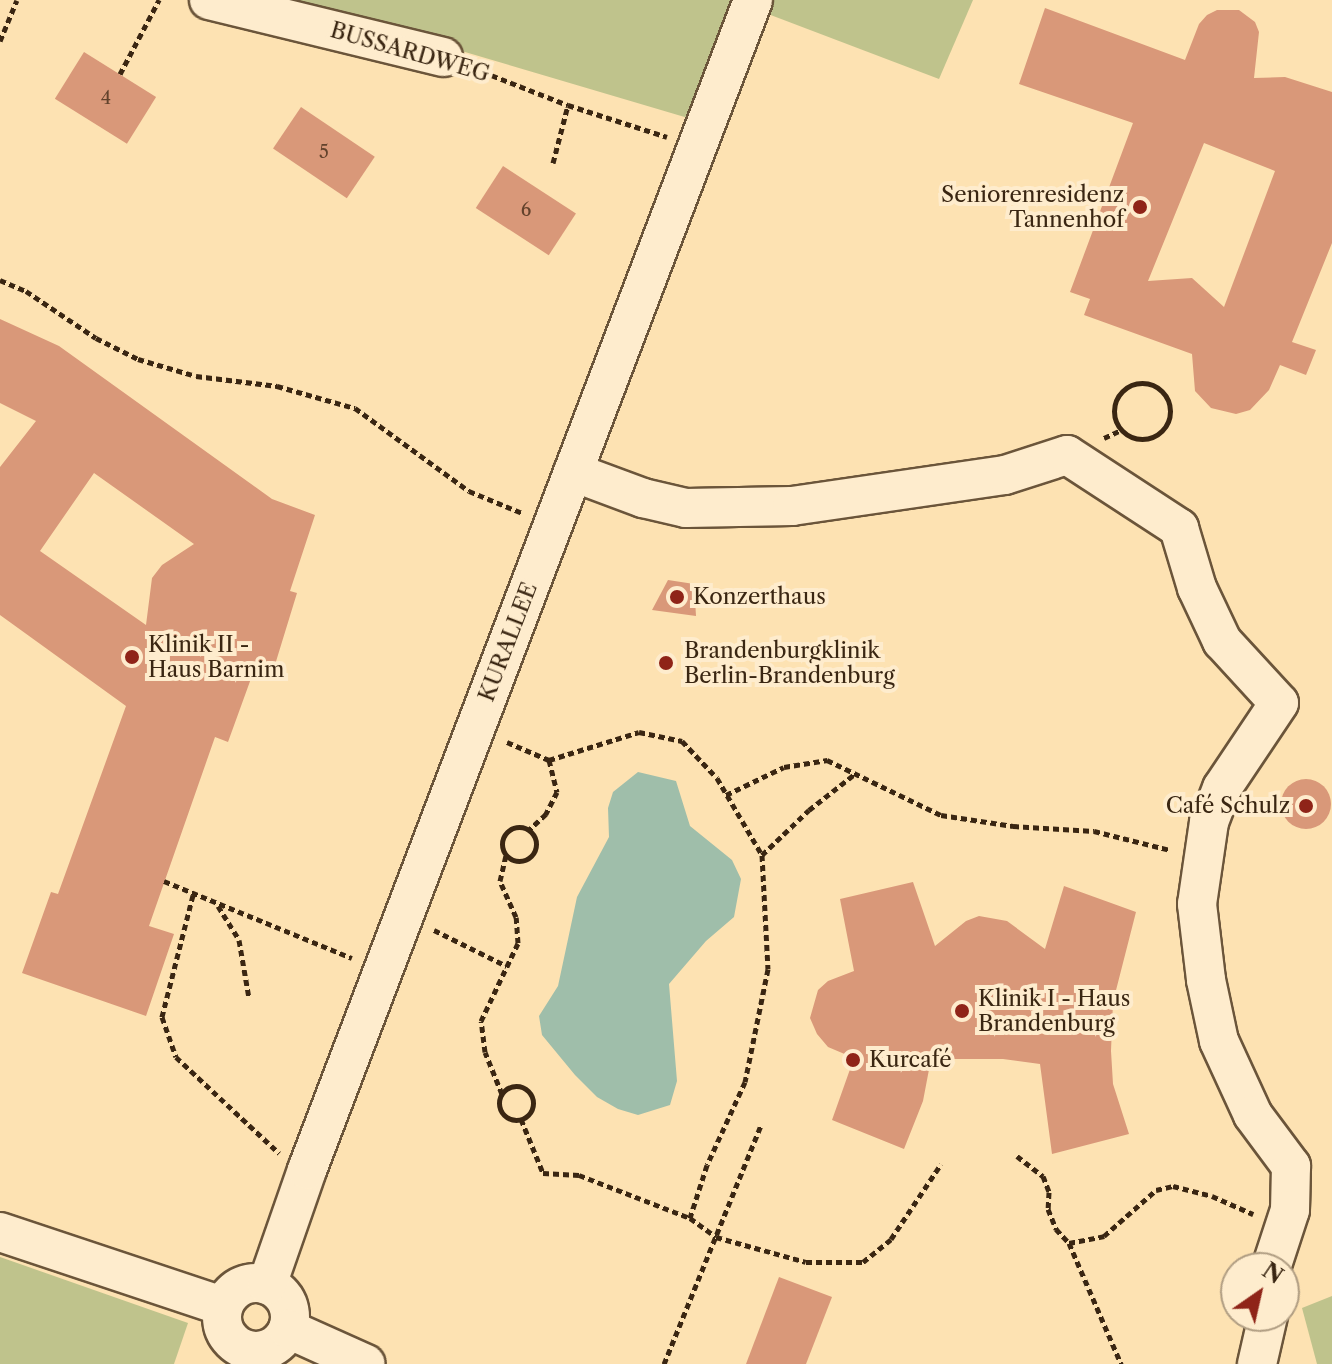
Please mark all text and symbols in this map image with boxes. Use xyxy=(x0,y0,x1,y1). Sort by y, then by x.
street label: BUSSARDWEG xyxy=(327,17,493,87)
house number: 4 xyxy=(101,87,111,109)
house number: 5 xyxy=(319,141,329,163)
place label: Seniorenresidenz Tannenhof xyxy=(941,181,1124,232)
marker: Seniorenresidenz Tannenhof xyxy=(1131,198,1149,216)
house number: 6 xyxy=(521,199,531,221)
street label: KURALLEE xyxy=(473,579,543,705)
place label: Konzerthaus xyxy=(693,584,826,610)
marker: Konzerthaus xyxy=(668,588,686,606)
place label: Klinik II - Haus Barnim xyxy=(148,631,284,682)
place label: Brandenburgklinik Berlin-Brandenburg xyxy=(684,637,895,688)
marker: Klinik II - Haus Barnim xyxy=(123,648,141,666)
marker: Brandenburgklinik Berlin-Brandenburg xyxy=(655,652,677,674)
place label: Café Schulz xyxy=(1166,793,1290,819)
marker: Café Schulz xyxy=(1297,797,1315,815)
place label: Klinik I - Haus Brandenburg xyxy=(978,985,1131,1036)
marker: Klinik I - Haus Brandenburg xyxy=(953,1002,971,1020)
place label: Kurcafé xyxy=(869,1047,952,1073)
marker: Kurcafé xyxy=(844,1051,862,1069)
north arrow xyxy=(1220,1252,1300,1332)
text: N xyxy=(1257,1257,1288,1290)

